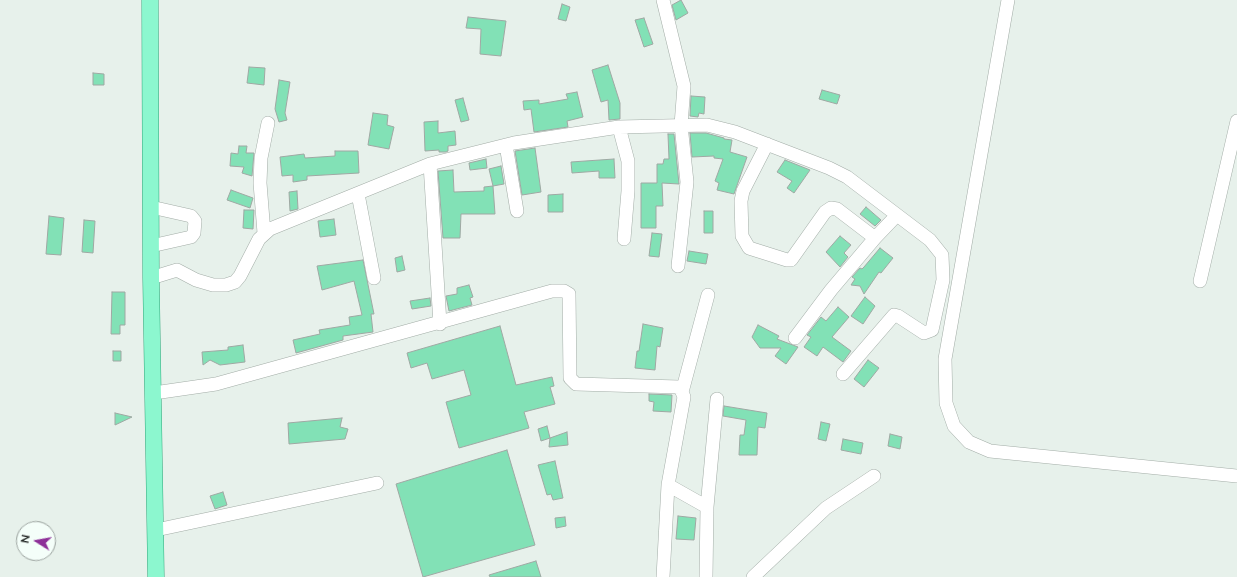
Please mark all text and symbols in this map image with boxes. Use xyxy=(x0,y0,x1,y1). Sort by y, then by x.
north arrow xyxy=(16,521,56,561)
text: N xyxy=(18,533,32,544)

